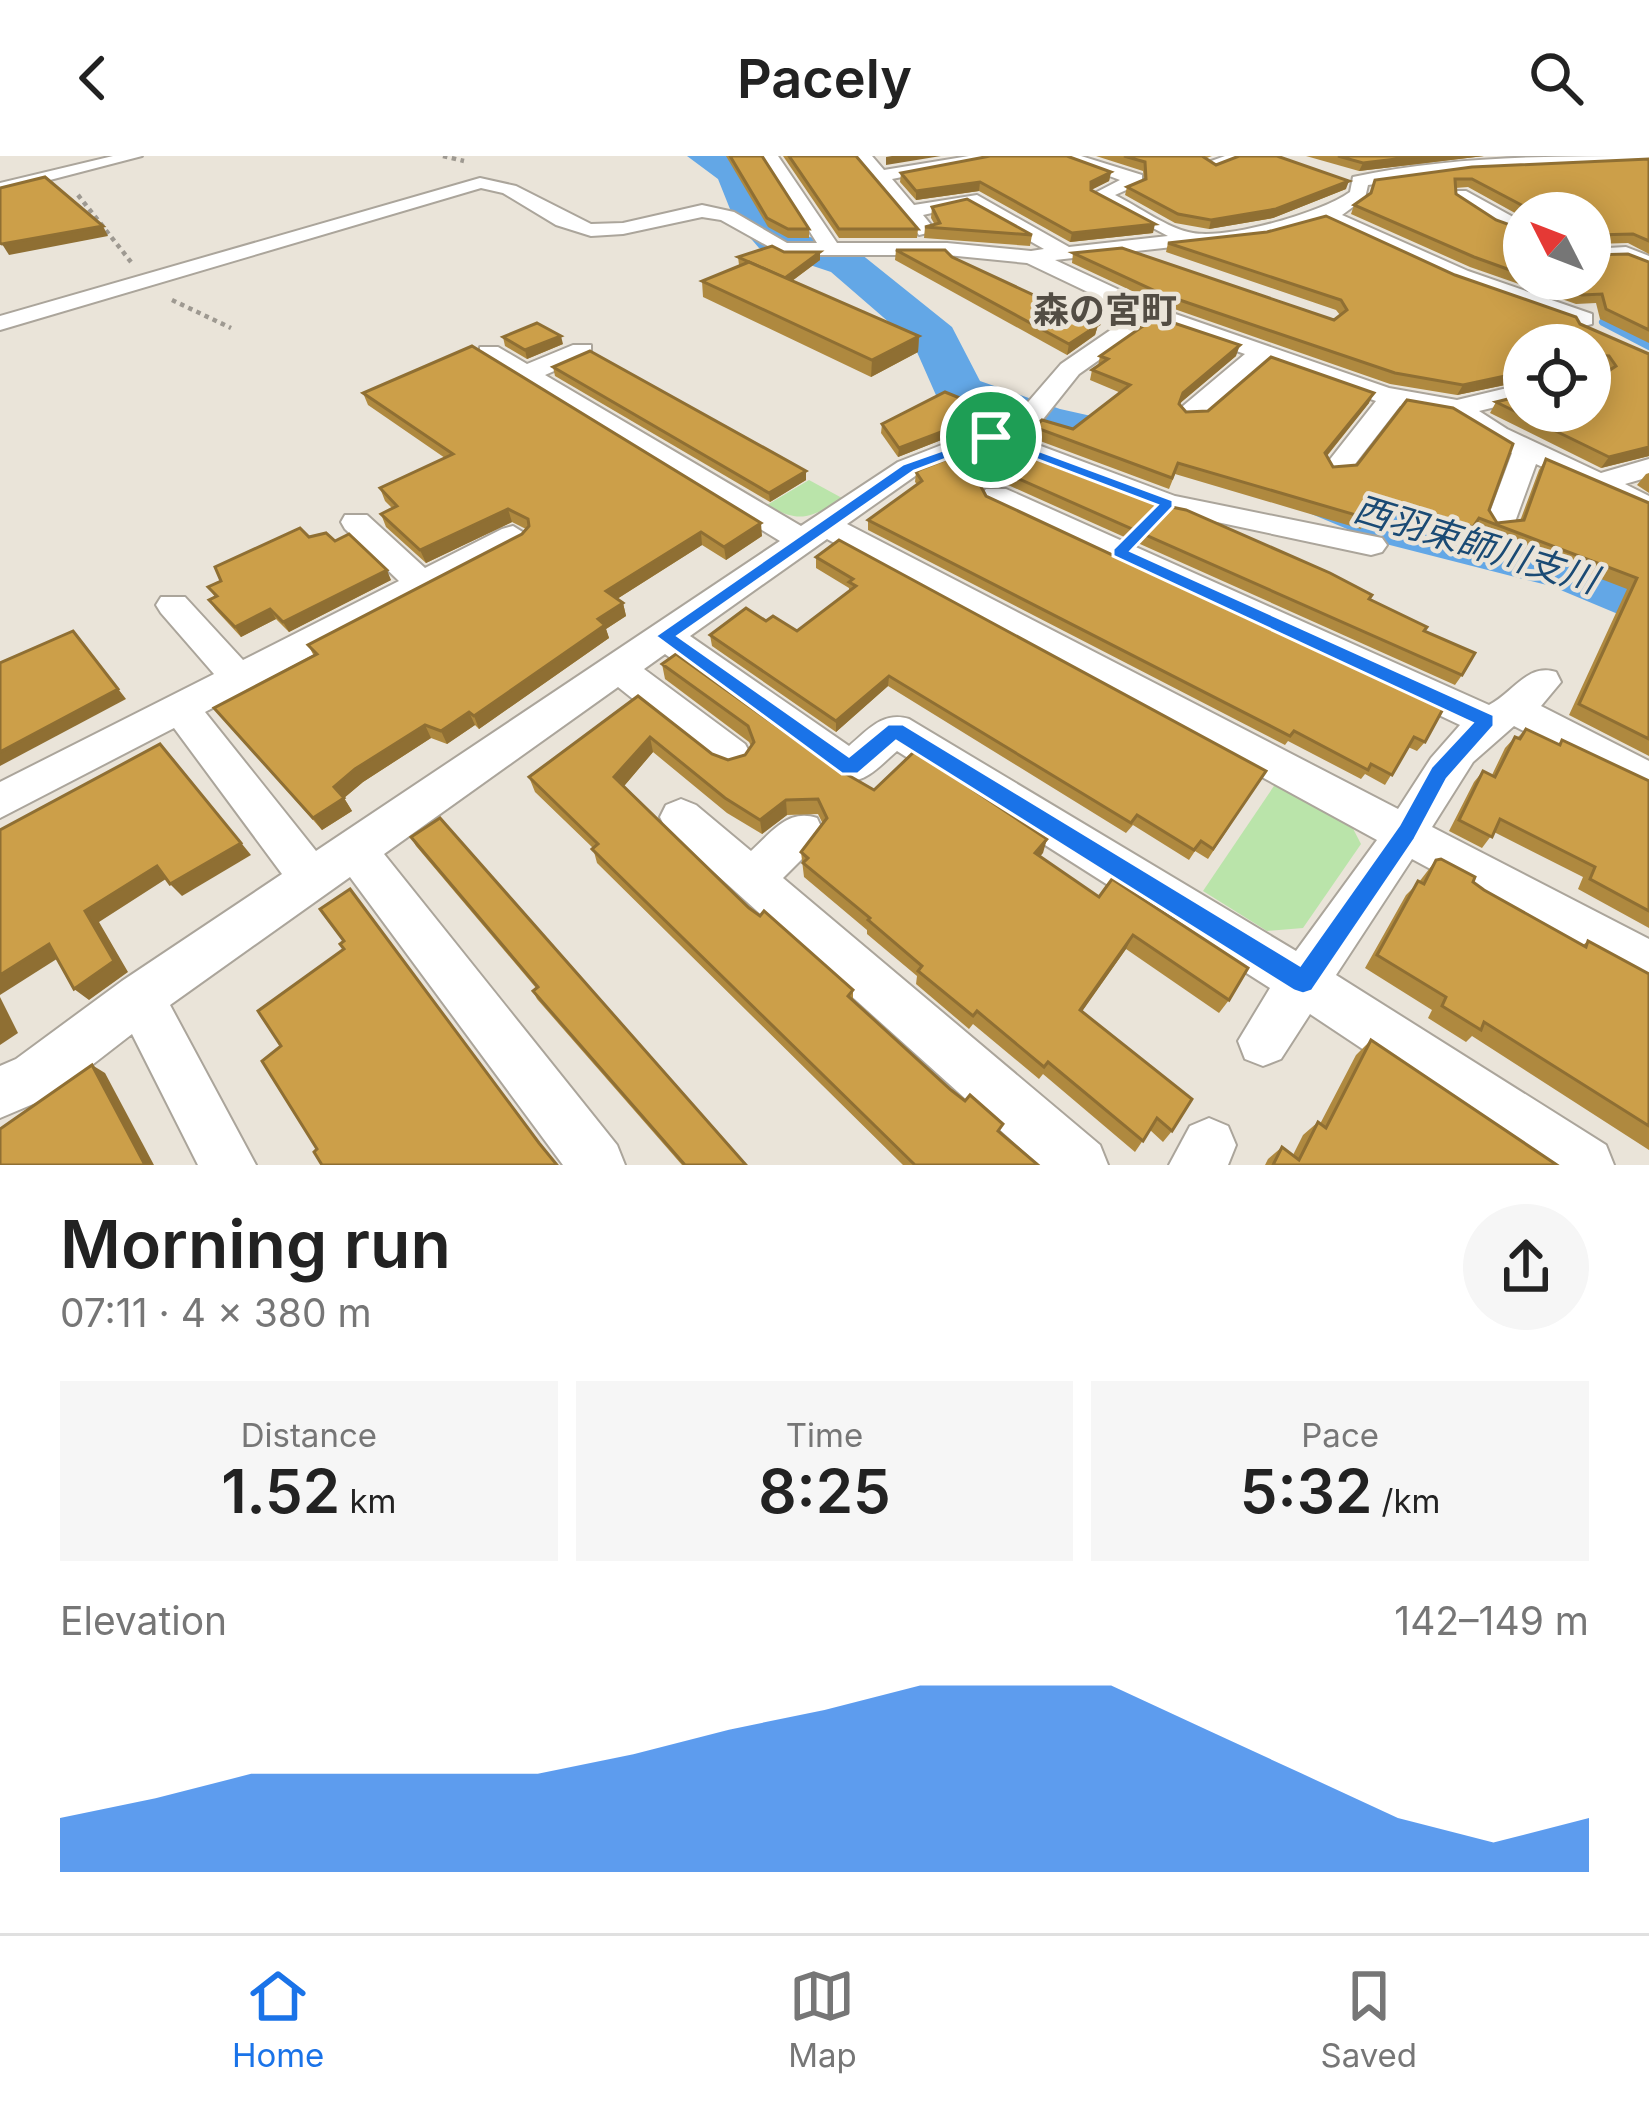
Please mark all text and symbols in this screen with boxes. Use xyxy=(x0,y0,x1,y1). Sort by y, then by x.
icon: back xyxy=(60,45,126,111)
icon: search xyxy=(1523,45,1589,111)
text: Pacely xyxy=(737,46,912,111)
north arrow xyxy=(1503,192,1611,300)
map controls xyxy=(1503,192,1611,432)
district label: 森の宮町 xyxy=(1033,288,1177,332)
button: locate xyxy=(1503,324,1611,432)
pin xyxy=(940,386,1042,488)
icon: arrive xyxy=(958,404,1024,470)
water label: 西羽束師川支川 xyxy=(1349,486,1607,603)
text: Morning run xyxy=(60,1204,451,1284)
button: share xyxy=(1463,1204,1589,1330)
text: 07:11 · 4 × 380 m xyxy=(60,1289,372,1336)
text: Distance xyxy=(241,1415,377,1455)
text: Time xyxy=(786,1415,863,1455)
text: Pace xyxy=(1301,1415,1379,1455)
text: 1.52 xyxy=(221,1455,340,1527)
text: 8:25 xyxy=(758,1455,891,1527)
text: 5:32 xyxy=(1240,1455,1372,1527)
text: km xyxy=(340,1481,397,1521)
text: /km xyxy=(1372,1481,1440,1521)
text: Elevation xyxy=(60,1597,227,1644)
text: 142–149 m xyxy=(1394,1597,1589,1644)
tab: Home xyxy=(232,1963,324,2075)
tab: Map xyxy=(788,1963,857,2075)
tab: Saved xyxy=(1321,1963,1417,2075)

